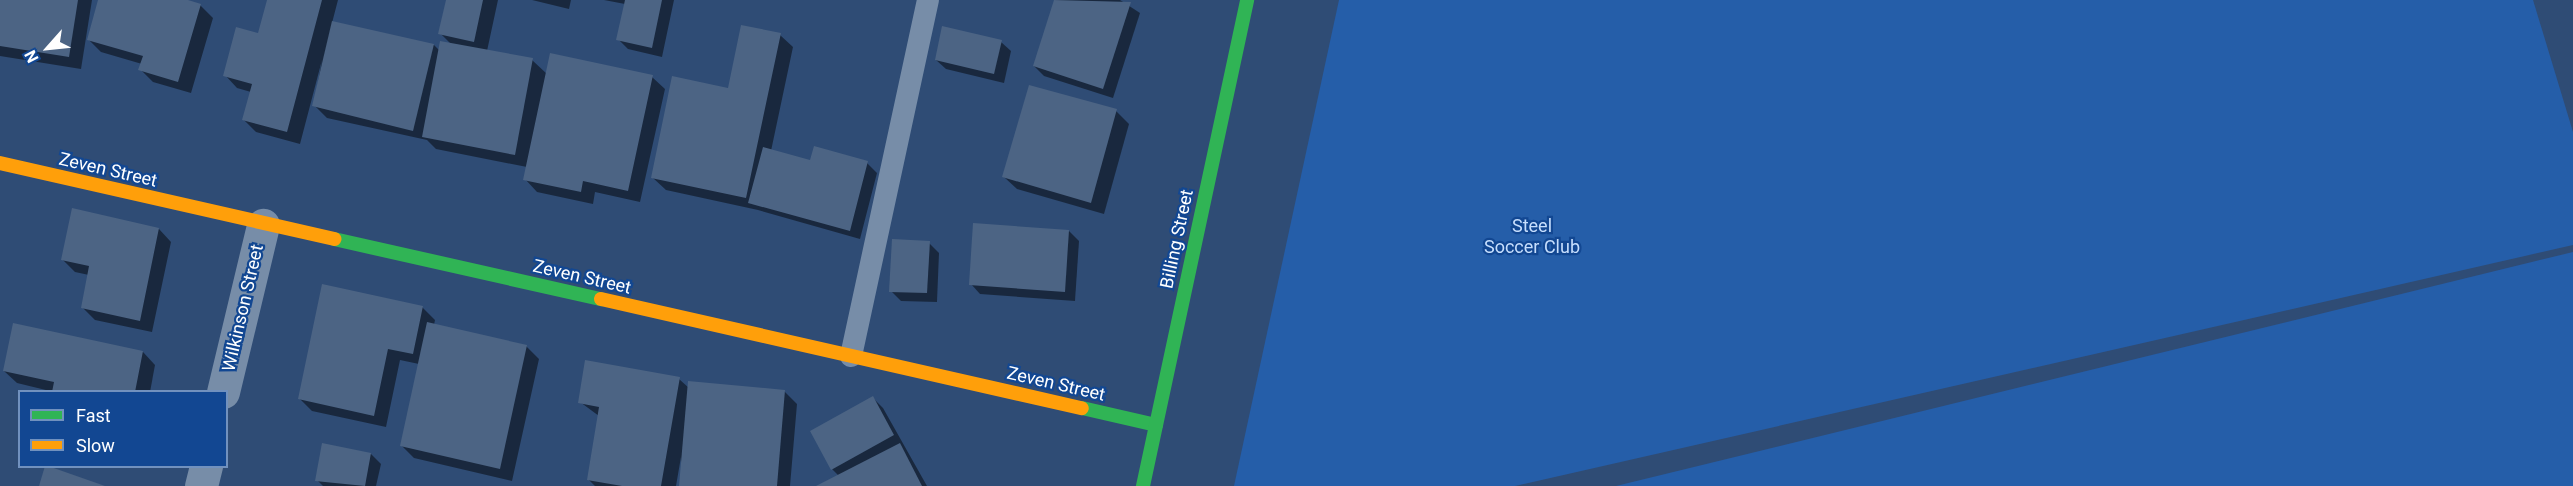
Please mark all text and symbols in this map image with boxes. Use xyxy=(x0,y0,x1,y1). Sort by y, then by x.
north arrow xyxy=(18,18,78,78)
text: N xyxy=(20,47,43,66)
street label: Zeven Street xyxy=(57,148,159,192)
street label: Billing Street xyxy=(1156,187,1198,291)
park label: Steel Soccer Club xyxy=(1484,216,1580,258)
street label: Wilkinson Street xyxy=(218,242,268,374)
street label: Zeven Street xyxy=(531,255,633,299)
street label: Zeven Street xyxy=(1005,362,1107,406)
legend xyxy=(18,390,228,468)
text: Fast xyxy=(76,405,111,426)
text: Slow xyxy=(76,435,115,456)

